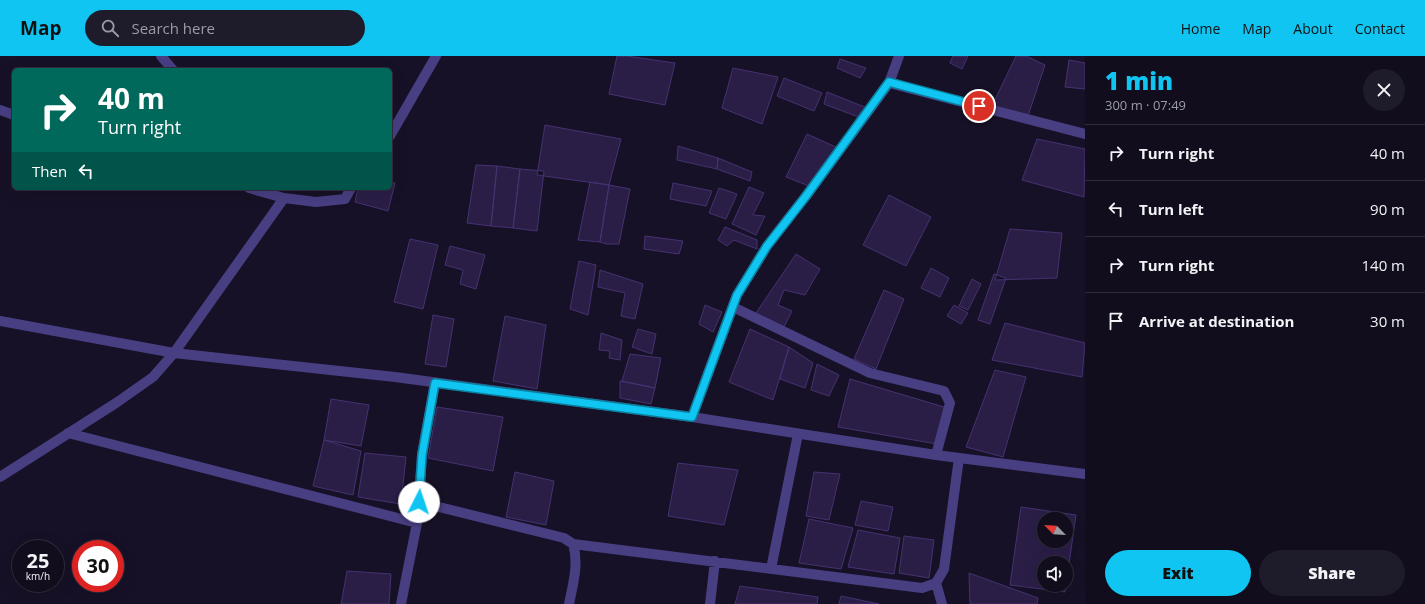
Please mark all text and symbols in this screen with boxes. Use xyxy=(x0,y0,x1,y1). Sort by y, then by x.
search box xyxy=(85,10,365,46)
text: Map xyxy=(20,15,61,41)
icon: search xyxy=(99,17,121,39)
text: Search here xyxy=(131,18,215,38)
text: Home xyxy=(1181,19,1220,38)
text: Map xyxy=(1242,19,1271,38)
text: About xyxy=(1293,19,1333,38)
text: Contact xyxy=(1355,19,1405,38)
text: 1 min xyxy=(1105,64,1173,97)
button: close xyxy=(1363,69,1405,111)
text: 40 m xyxy=(98,79,165,117)
icon: right xyxy=(32,84,84,136)
pin xyxy=(962,89,996,123)
icon: arrive xyxy=(968,95,990,117)
text: 300 m · 07:49 xyxy=(1105,96,1186,114)
text: Turn right xyxy=(98,115,181,139)
icon: right xyxy=(1105,142,1127,164)
text: Turn right xyxy=(1139,143,1214,163)
text: 40 m xyxy=(1370,143,1405,163)
icon: left xyxy=(75,160,97,182)
text: Then xyxy=(32,161,67,181)
icon: left xyxy=(1105,198,1127,220)
text: Turn left xyxy=(1139,199,1204,219)
text: 90 m xyxy=(1370,199,1405,219)
icon: right xyxy=(1105,254,1127,276)
text: Turn right xyxy=(1139,255,1214,275)
text: 140 m xyxy=(1361,255,1405,275)
icon: arrive xyxy=(1105,310,1127,332)
text: Arrive at destination xyxy=(1139,311,1294,331)
text: 30 m xyxy=(1370,311,1405,331)
position arrow xyxy=(398,481,440,523)
north arrow xyxy=(1037,512,1073,548)
map controls xyxy=(1037,512,1073,592)
speed limit sign: 30 xyxy=(72,540,124,592)
text: 25 xyxy=(27,547,49,574)
button: Exit xyxy=(1105,550,1251,596)
button: Share xyxy=(1259,550,1405,596)
button: sound xyxy=(1037,556,1073,592)
text: km/h xyxy=(26,569,50,583)

